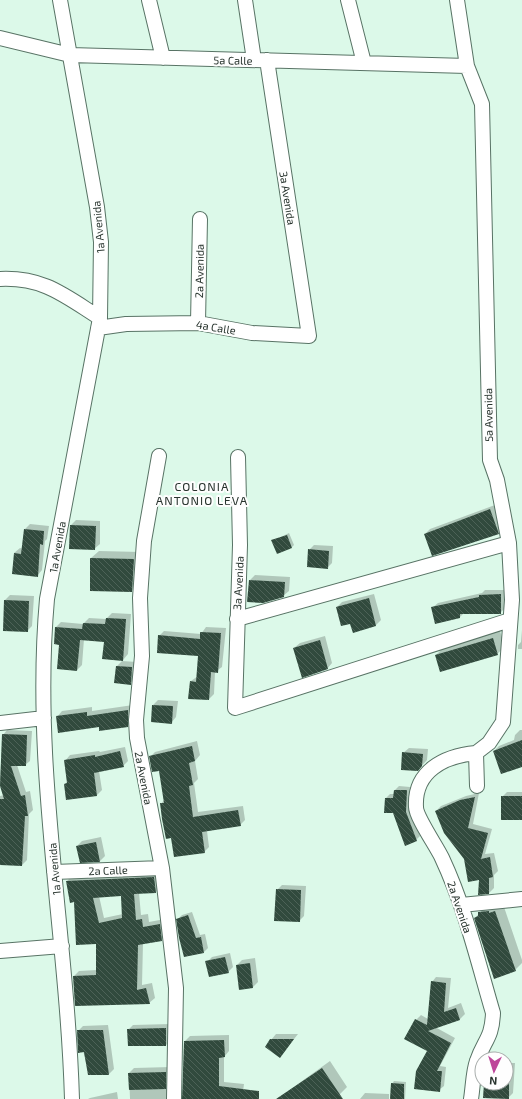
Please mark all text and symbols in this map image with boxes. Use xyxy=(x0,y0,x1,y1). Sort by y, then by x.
street label: 5a Calle xyxy=(213,53,253,67)
street label: 3a Avenida xyxy=(277,170,299,226)
street label: 1a Avenida xyxy=(89,200,107,254)
street label: 2a Avenida xyxy=(192,244,206,298)
street label: 4a Calle xyxy=(195,317,237,337)
street label: 5a Avenida xyxy=(481,388,495,442)
district label: COLONIA ANTONIO LEVA xyxy=(156,479,248,507)
street label: 1a Avenida xyxy=(46,520,68,574)
street label: 3a Avenida xyxy=(230,556,246,610)
street label: 2a Avenida xyxy=(132,750,156,806)
street label: 1a Avenida xyxy=(45,842,63,896)
street label: 2a Calle xyxy=(88,863,128,877)
street label: 2a Avenida xyxy=(445,879,475,935)
north arrow xyxy=(474,1051,514,1091)
text: N xyxy=(489,1075,498,1088)

